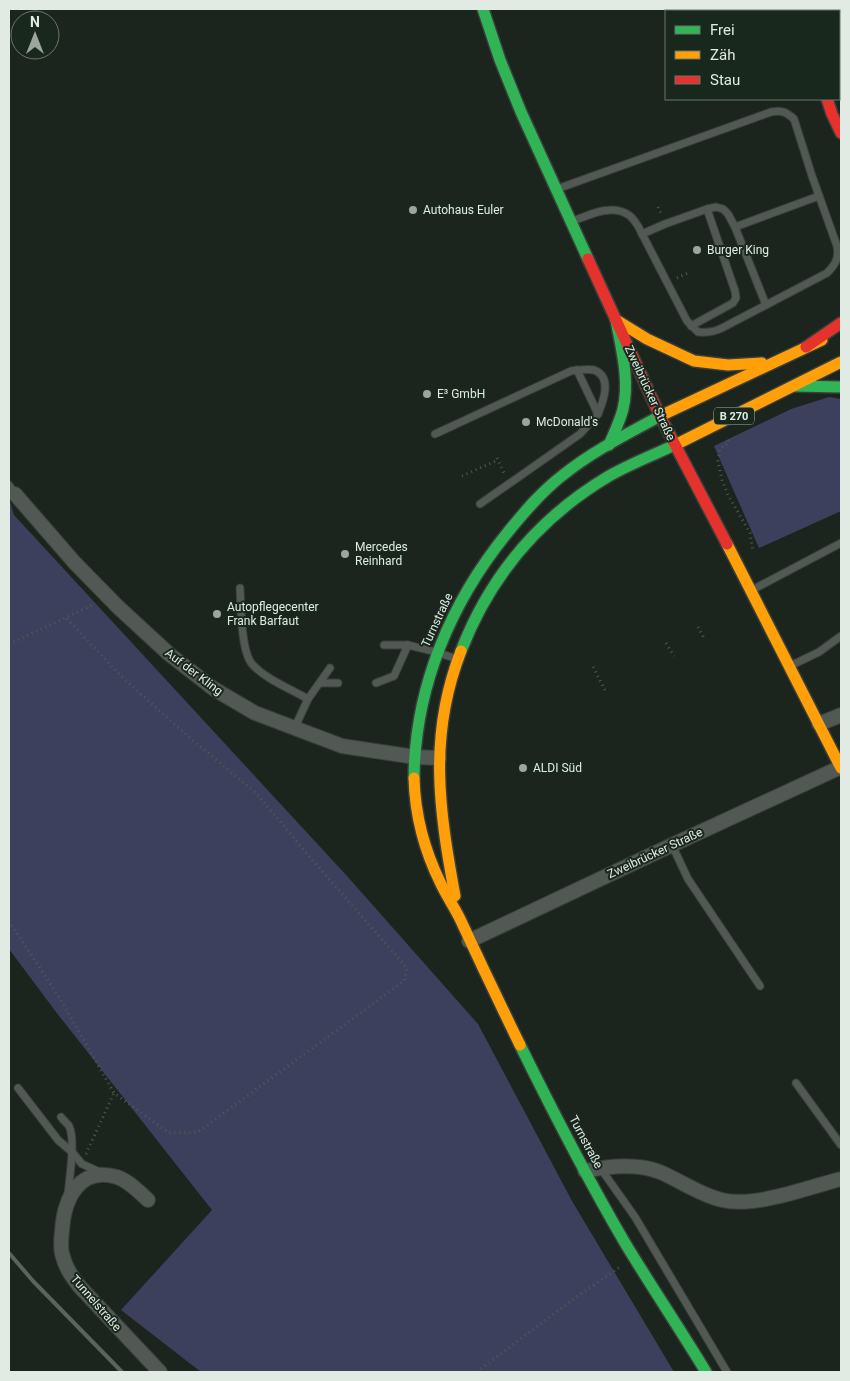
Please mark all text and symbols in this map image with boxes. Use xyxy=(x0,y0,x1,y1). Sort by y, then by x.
north arrow xyxy=(10,10,60,60)
legend xyxy=(665,10,840,100)
text: N xyxy=(30,14,40,30)
text: Frei xyxy=(710,21,735,39)
text: Zäh xyxy=(710,46,735,64)
text: Stau xyxy=(710,71,740,89)
place label: Autohaus Euler xyxy=(423,203,504,217)
marker: Autohaus Euler xyxy=(407,204,419,216)
place label: Burger King xyxy=(707,243,769,257)
marker: Burger King xyxy=(691,244,703,256)
street label: Zweibrücker Straße xyxy=(622,343,678,443)
place label: E³ GmbH xyxy=(437,387,485,401)
marker: E³ GmbH xyxy=(421,388,433,400)
road number: B 270 xyxy=(714,408,754,424)
place label: McDonald's xyxy=(536,415,598,429)
marker: McDonald's xyxy=(520,416,532,428)
place label: Mercedes Reinhard xyxy=(355,540,408,568)
marker: Mercedes Reinhard xyxy=(339,548,351,560)
street label: Turnstraße xyxy=(418,591,456,649)
place label: Autopflegecenter Frank Barfaut xyxy=(227,600,319,628)
marker: Autopflegecenter Frank Barfaut xyxy=(211,608,223,620)
street label: Auf der Kling xyxy=(162,646,226,698)
place label: ALDI Süd xyxy=(533,761,582,775)
marker: ALDI Süd xyxy=(517,762,529,774)
street label: Zweibrücker Straße xyxy=(605,825,705,881)
street label: Turnstraße xyxy=(566,1113,606,1171)
street label: Tunnelstraße xyxy=(68,1272,124,1334)

